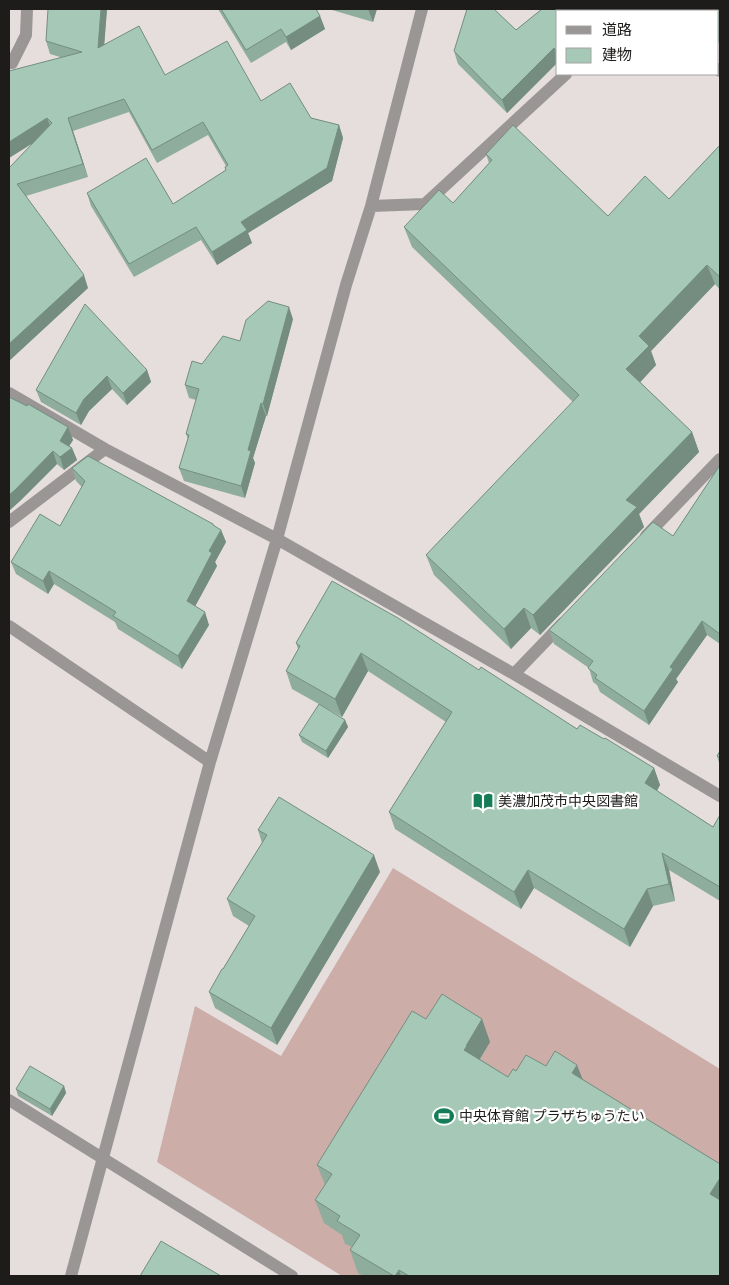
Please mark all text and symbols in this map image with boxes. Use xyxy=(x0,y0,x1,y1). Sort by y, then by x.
legend xyxy=(556,10,719,75)
text: 道路 xyxy=(602,19,632,40)
text: 建物 xyxy=(602,44,632,65)
library icon: 美濃加茂市中央図書館 xyxy=(472,790,494,812)
place label: 美濃加茂市中央図書館 xyxy=(498,791,638,811)
sports icon: 中央体育館 プラザちゅうたい xyxy=(433,1105,455,1127)
place label: 中央体育館 プラザちゅうたい xyxy=(459,1106,645,1126)

